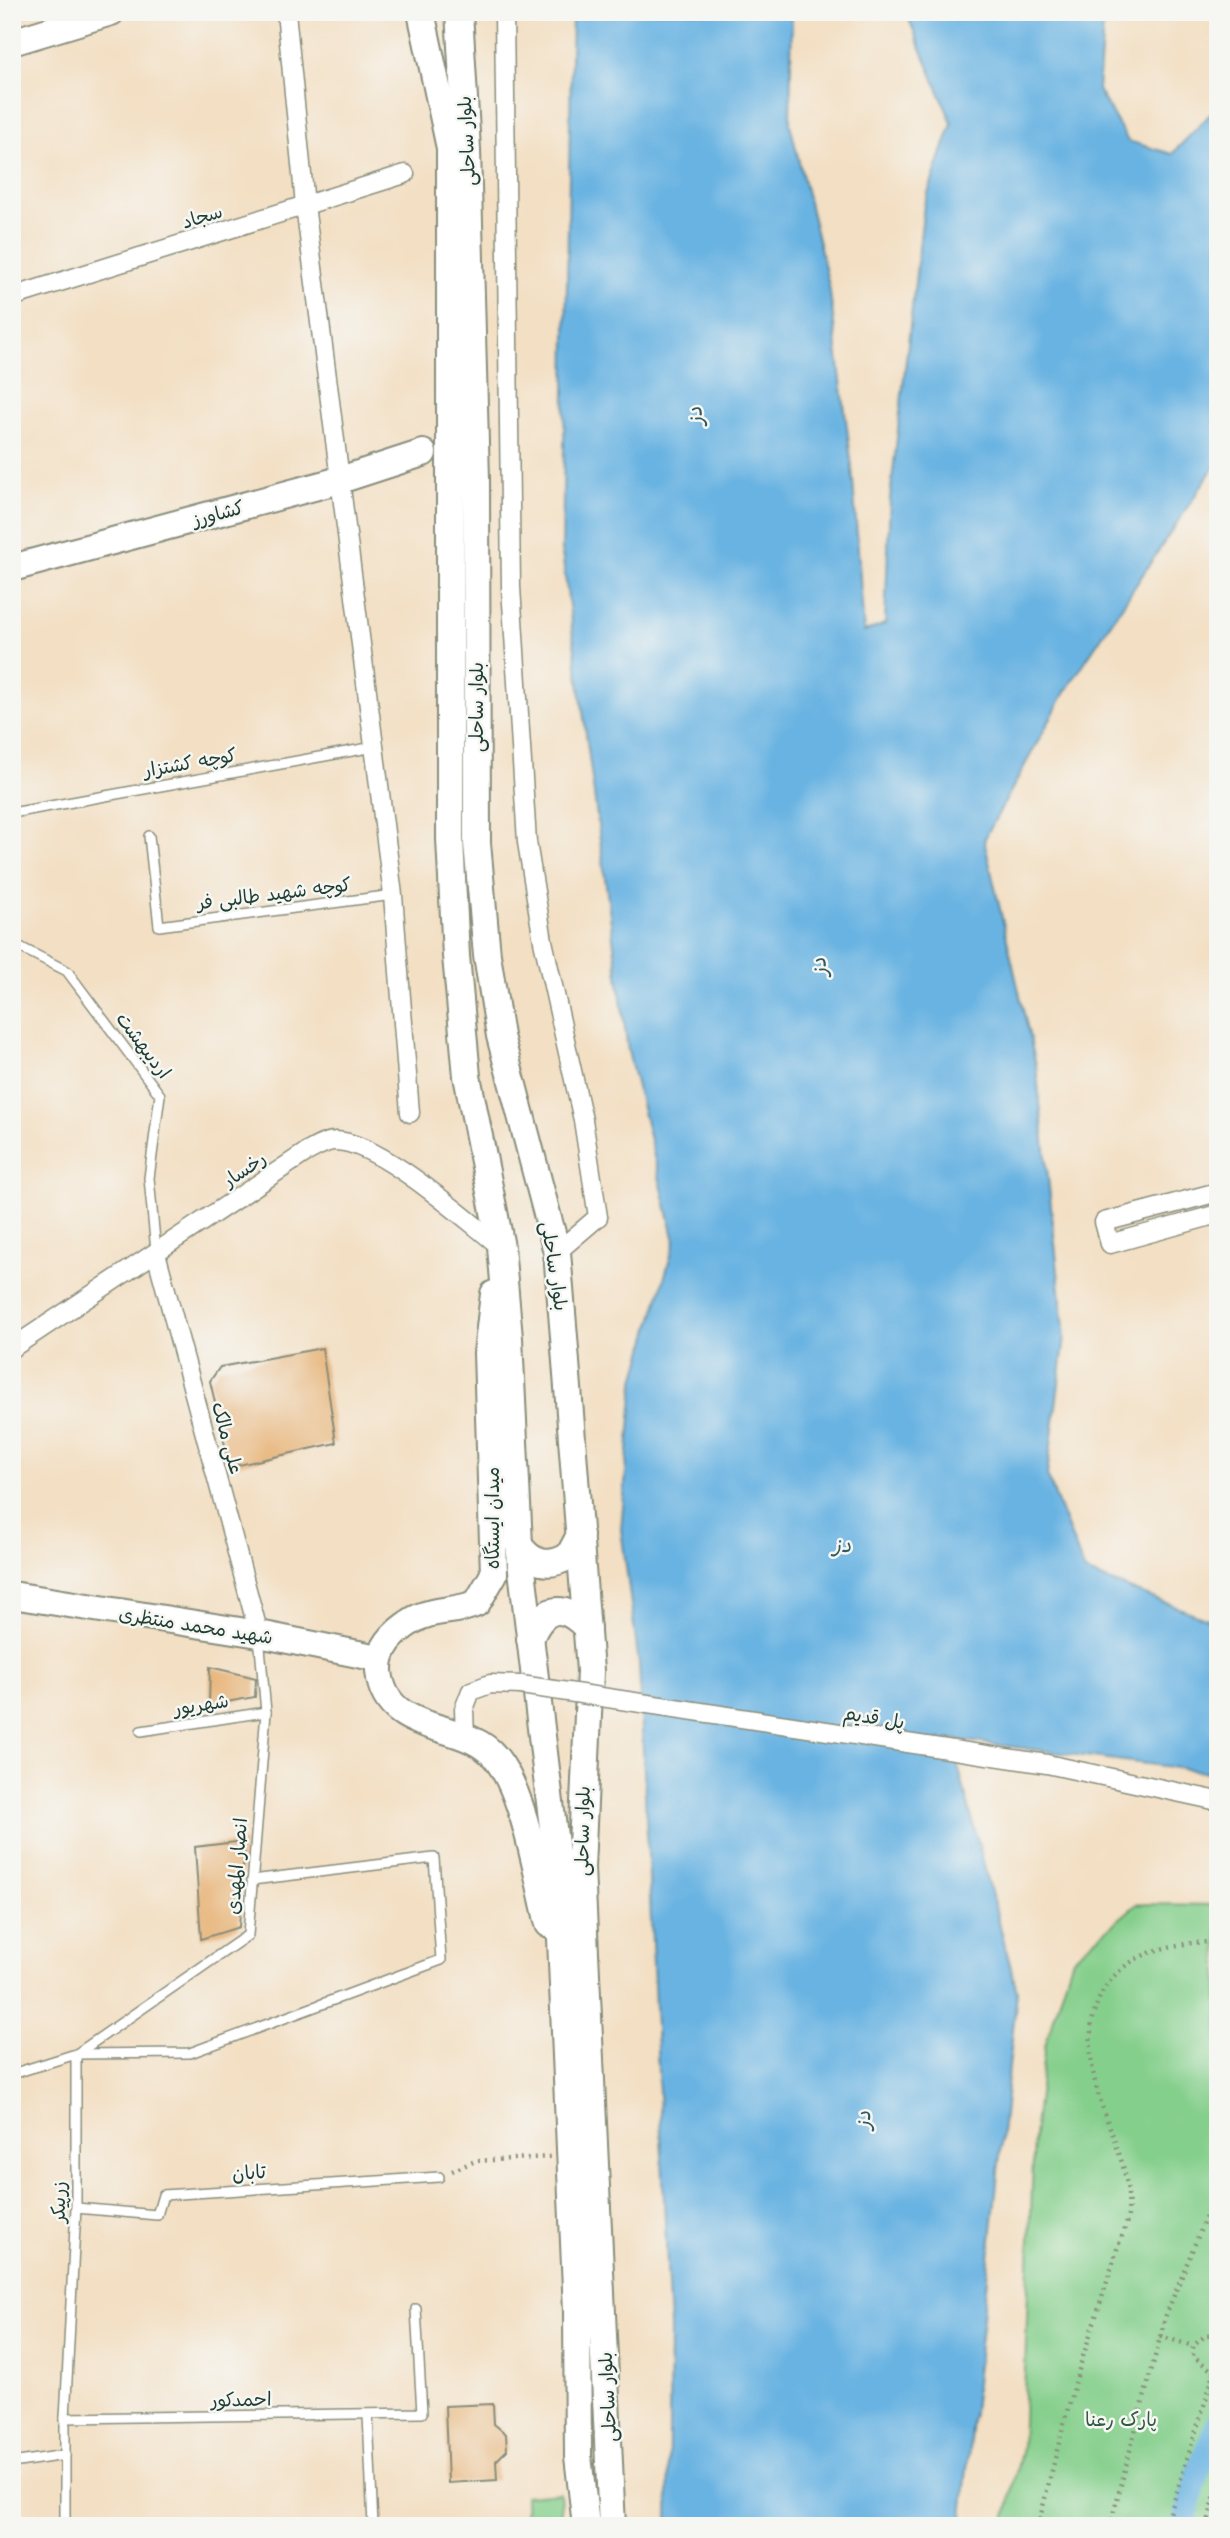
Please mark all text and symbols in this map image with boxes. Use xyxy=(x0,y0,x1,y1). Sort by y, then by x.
street label: بلوار ساحلی xyxy=(451,95,481,187)
street label: سجاد xyxy=(178,197,225,234)
water label: دز xyxy=(679,406,708,429)
street label: کشاورز xyxy=(187,494,246,532)
street label: بلوار ساحلی xyxy=(463,662,489,752)
street label: کوچه کشتزار xyxy=(139,741,239,783)
street label: کوچه شهید طالبی فر xyxy=(193,871,353,916)
water label: دز xyxy=(803,957,832,980)
street label: اردیبهشت xyxy=(111,1006,178,1083)
street label: رخسار xyxy=(216,1145,270,1193)
street label: بلوار ساحلی xyxy=(535,1219,575,1313)
street label: علی مالک xyxy=(206,1399,250,1477)
street label: میدان ایستگاه xyxy=(479,1467,504,1569)
water label: دز xyxy=(830,1530,851,1557)
street label: شهید محمد منتظری xyxy=(117,1600,275,1649)
street label: شهریور xyxy=(170,1687,230,1720)
street label: پل قدیم xyxy=(841,1699,907,1737)
street label: بلوار ساحلی xyxy=(568,1786,596,1876)
street label: انصار المهدی xyxy=(219,1817,252,1915)
water label: دز xyxy=(848,2110,875,2132)
street label: تابان xyxy=(231,2158,267,2185)
street label: زرپیکر xyxy=(45,2181,71,2225)
street label: بلوار ساحلی xyxy=(592,2351,622,2443)
street label: احمدکور xyxy=(209,2385,272,2412)
park label: پارک رعنا xyxy=(1085,2406,1157,2432)

